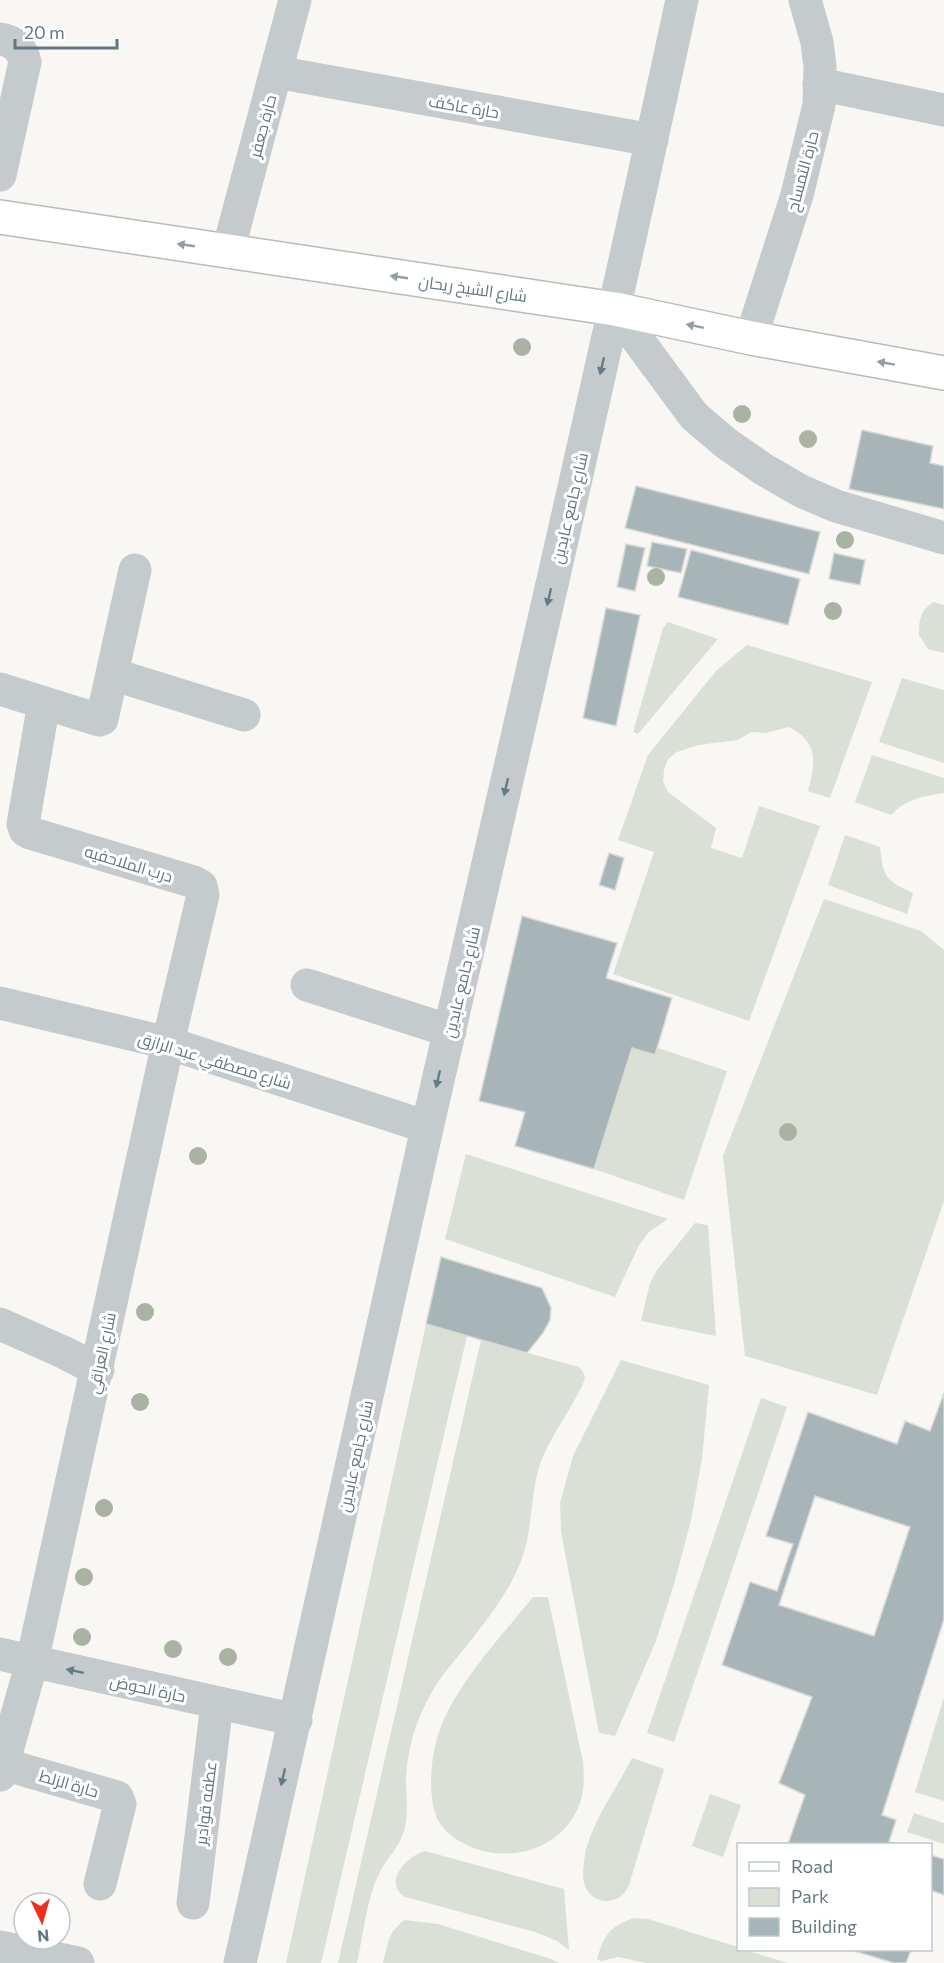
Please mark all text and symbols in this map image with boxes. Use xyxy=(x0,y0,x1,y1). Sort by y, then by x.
scale bar xyxy=(15,12,117,50)
text: 20 m xyxy=(24,21,65,43)
street label: حارة عاكف xyxy=(427,90,501,123)
street label: حارة جعفر xyxy=(244,92,280,161)
street label: حارة التمساح xyxy=(782,129,825,214)
one-way arrow xyxy=(176,240,195,249)
street label: شارع الشيخ ريحان xyxy=(417,271,528,308)
one-way arrow xyxy=(390,272,409,281)
one-way arrow xyxy=(685,321,704,330)
one-way arrow xyxy=(597,356,606,375)
one-way arrow xyxy=(877,358,896,367)
street label: شارع جامع عابدين xyxy=(547,451,594,566)
one-way arrow xyxy=(544,587,553,606)
one-way arrow xyxy=(500,778,510,796)
street label: درب الملاحفيه xyxy=(82,841,175,886)
street label: شارع جامع عابدين xyxy=(439,925,486,1040)
street label: شارع مصطفي عبد الرازق xyxy=(135,1028,294,1097)
one-way arrow xyxy=(433,1070,443,1088)
street label: شارع العراقي xyxy=(83,1311,124,1396)
street label: شارع جامع عابدين xyxy=(334,1398,379,1514)
one-way arrow xyxy=(66,1666,84,1676)
street label: حارة الحوض xyxy=(108,1671,188,1707)
street label: عطفه قوادير xyxy=(190,1760,221,1847)
street label: حارة الزلط xyxy=(37,1765,101,1801)
one-way arrow xyxy=(278,1767,287,1786)
legend xyxy=(737,1843,932,1951)
text: Road xyxy=(791,1855,833,1877)
text: Park xyxy=(791,1885,829,1907)
north arrow xyxy=(12,1891,72,1951)
text: Building xyxy=(791,1915,857,1937)
text: N xyxy=(37,1926,50,1946)

